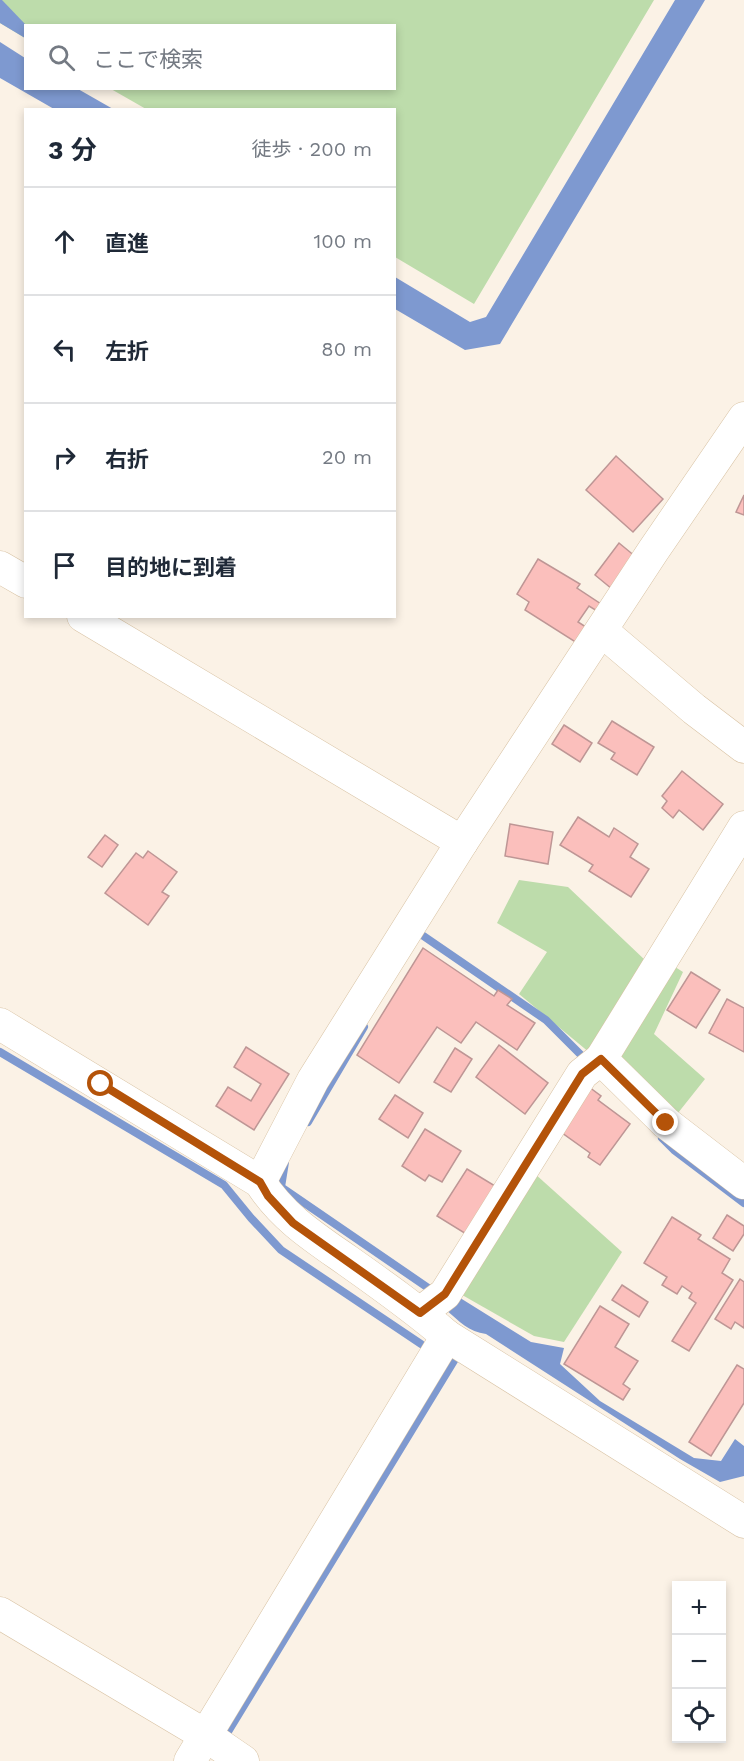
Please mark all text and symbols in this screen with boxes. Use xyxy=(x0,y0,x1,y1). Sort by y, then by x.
search box xyxy=(24,24,396,90)
icon: search xyxy=(45,41,78,74)
text: ここで検索 xyxy=(93,47,203,72)
text: 3 分 xyxy=(48,135,97,165)
text: 徒歩 · 200 m xyxy=(251,137,372,161)
icon: ahead xyxy=(48,225,81,258)
text: 100 m xyxy=(313,229,372,253)
text: 直進 xyxy=(105,231,149,256)
icon: left xyxy=(48,333,81,366)
text: 80 m xyxy=(321,337,372,361)
text: 左折 xyxy=(105,339,149,364)
icon: right xyxy=(48,441,81,474)
text: 20 m xyxy=(322,445,372,469)
text: 右折 xyxy=(105,447,149,472)
icon: arrive xyxy=(48,549,81,582)
text: 目的地に到着 xyxy=(105,555,237,580)
route start xyxy=(87,1070,113,1096)
route end xyxy=(652,1109,678,1135)
map controls xyxy=(672,1581,726,1743)
button: + xyxy=(672,1581,726,1635)
button: − xyxy=(672,1635,726,1689)
button: locate xyxy=(672,1689,726,1743)

